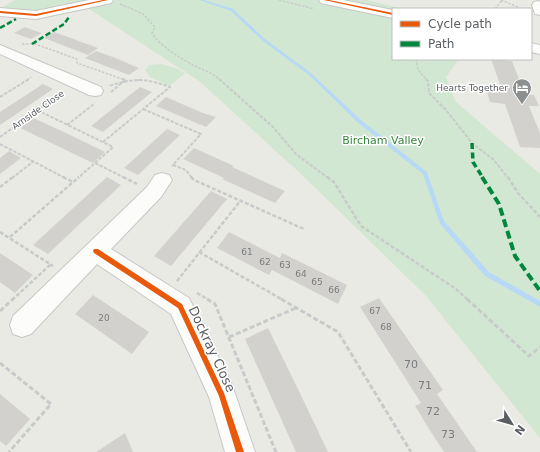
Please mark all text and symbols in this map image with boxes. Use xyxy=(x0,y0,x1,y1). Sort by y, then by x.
legend xyxy=(392,8,532,60)
text: Cycle path xyxy=(428,17,492,31)
text: Path xyxy=(428,37,454,51)
hotel icon: Hearts Together xyxy=(511,77,533,105)
place label: Hearts Together xyxy=(436,83,508,93)
street label: Arnside Close xyxy=(10,88,66,132)
park label: Bircham Valley xyxy=(342,134,424,147)
house number: 61 xyxy=(241,247,253,257)
house number: 62 xyxy=(259,257,271,267)
house number: 63 xyxy=(279,260,291,270)
house number: 64 xyxy=(295,269,307,279)
house number: 65 xyxy=(311,277,323,287)
house number: 66 xyxy=(328,285,340,295)
street label: Dockray Close xyxy=(186,304,238,394)
house number: 67 xyxy=(369,306,381,316)
house number: 20 xyxy=(98,313,110,323)
house number: 68 xyxy=(380,322,392,332)
house number: 70 xyxy=(404,358,418,371)
house number: 71 xyxy=(418,379,432,392)
north arrow xyxy=(492,404,532,444)
house number: 72 xyxy=(426,405,440,418)
text: N xyxy=(512,422,528,437)
house number: 73 xyxy=(441,428,455,441)

